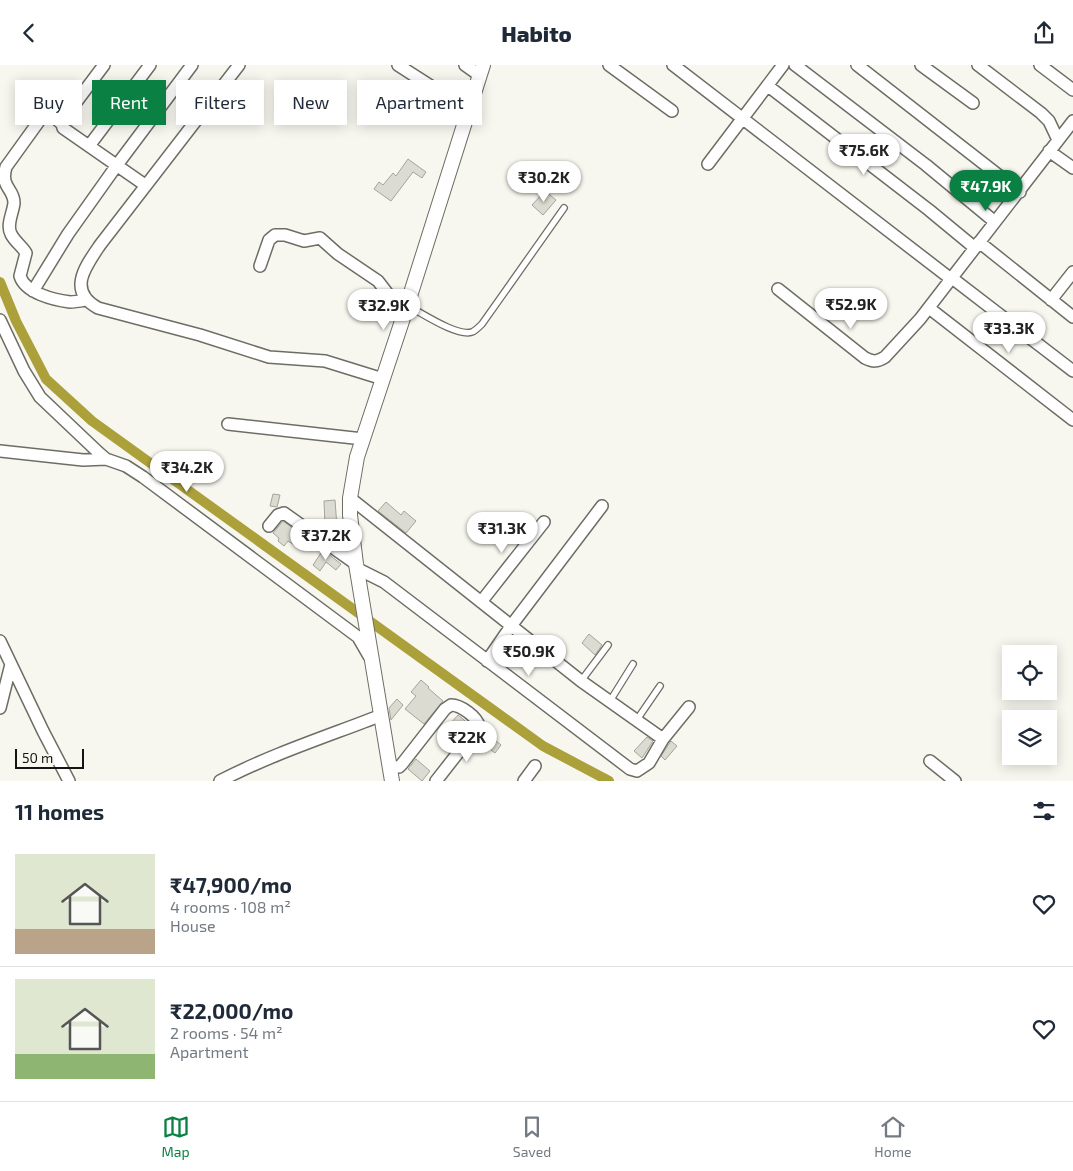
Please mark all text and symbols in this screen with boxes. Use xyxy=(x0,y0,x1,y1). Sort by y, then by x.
icon: back xyxy=(15,19,43,47)
icon: share xyxy=(1030,19,1058,47)
text: Habito xyxy=(501,20,572,46)
chip: Buy xyxy=(15,80,82,125)
chip: Rent xyxy=(92,80,166,125)
chip: Filters xyxy=(176,80,264,125)
chip: New xyxy=(274,80,347,125)
chip: Apartment xyxy=(357,80,482,125)
pin: ₹75.6K xyxy=(823,133,905,176)
text: ₹75.6K xyxy=(839,140,889,159)
pin: ₹30.2K xyxy=(503,161,585,203)
text: ₹30.2K xyxy=(518,167,570,186)
pin: ₹47.9K xyxy=(945,169,1027,212)
text: ₹47.9K xyxy=(961,176,1011,195)
pin: ₹52.9K xyxy=(810,287,892,330)
pin: ₹32.9K xyxy=(343,289,425,331)
text: ₹52.9K xyxy=(825,294,877,313)
text: ₹32.9K xyxy=(358,295,410,314)
pin: ₹33.3K xyxy=(968,311,1050,354)
text: ₹33.3K xyxy=(984,318,1034,337)
pin: ₹34.2K xyxy=(146,451,228,493)
text: ₹34.2K xyxy=(161,457,213,476)
pin: ₹31.3K xyxy=(461,511,543,554)
text: ₹31.3K xyxy=(478,518,526,537)
pin: ₹37.2K xyxy=(285,519,367,561)
text: ₹37.2K xyxy=(301,525,351,544)
pin: ₹50.9K xyxy=(488,635,570,677)
text: ₹50.9K xyxy=(503,641,555,660)
map controls xyxy=(1002,645,1057,765)
button: locate xyxy=(1002,645,1057,700)
button: layers xyxy=(1002,710,1057,765)
pin: ₹22K xyxy=(437,721,497,763)
text: ₹22K xyxy=(448,727,486,746)
scale bar xyxy=(15,746,84,769)
text: 50 m xyxy=(22,749,53,766)
icon: filters xyxy=(1030,797,1058,825)
text: 11 homes xyxy=(15,799,104,824)
text: ₹47,900/mo xyxy=(170,872,292,897)
icon: home xyxy=(55,874,115,934)
icon: heart xyxy=(1030,890,1058,918)
text: 4 rooms · 108 m² xyxy=(170,897,291,916)
text: House xyxy=(170,916,216,935)
text: ₹22,000/mo xyxy=(170,998,293,1023)
icon: home xyxy=(55,999,115,1059)
icon: heart xyxy=(1030,1015,1058,1043)
text: 2 rooms · 54 m² xyxy=(170,1023,283,1042)
text: Apartment xyxy=(170,1042,249,1061)
tab: Map xyxy=(162,1113,190,1160)
tab: Saved xyxy=(513,1113,551,1160)
tab: Home xyxy=(874,1113,911,1160)

